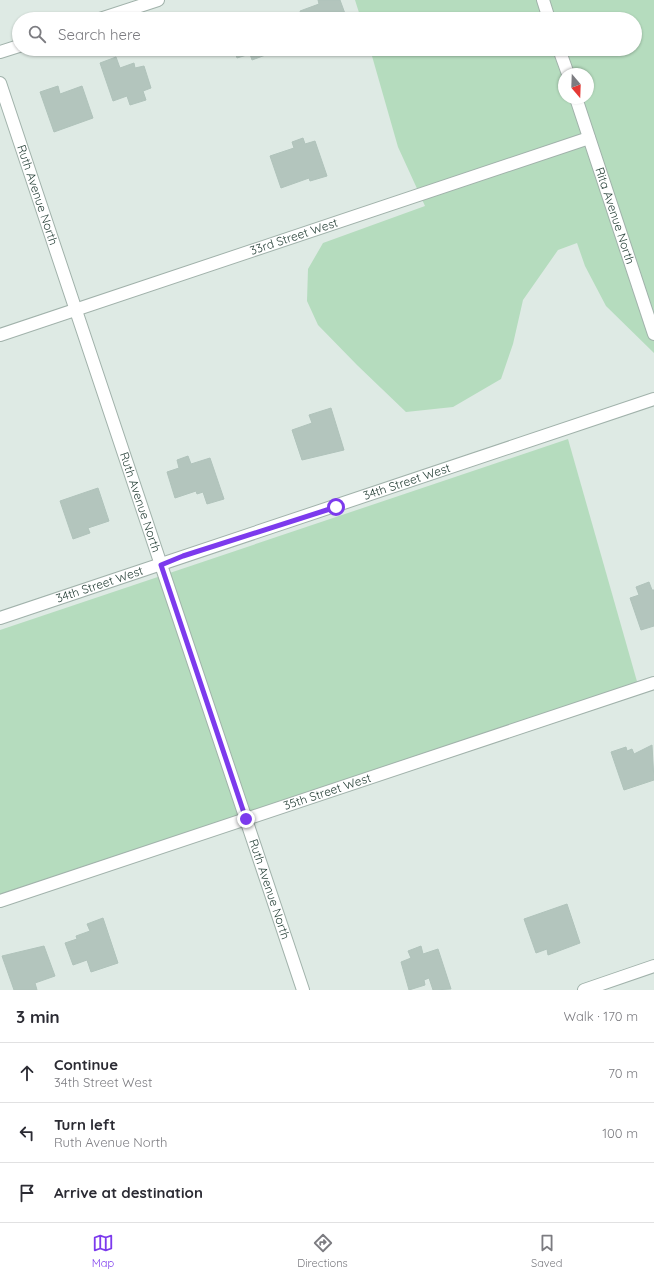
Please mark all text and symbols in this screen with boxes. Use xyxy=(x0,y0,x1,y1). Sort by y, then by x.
search box xyxy=(12,12,642,56)
icon: search xyxy=(26,23,48,45)
text: Search here xyxy=(58,25,141,44)
north arrow xyxy=(558,68,594,104)
street label: Ruth Avenue North xyxy=(14,143,62,247)
street label: Rita Avenue North xyxy=(592,165,638,266)
street label: 33rd Street West xyxy=(248,215,340,258)
street label: Ruth Avenue North xyxy=(117,450,164,554)
street label: 34th Street West xyxy=(361,460,452,503)
route start xyxy=(327,498,345,516)
street label: 34th Street West xyxy=(54,563,145,606)
street label: 35th Street West xyxy=(282,770,373,813)
route end xyxy=(237,810,255,828)
street label: Ruth Avenue North xyxy=(246,837,294,941)
text: 3 min xyxy=(16,1006,60,1027)
text: Walk · 170 m xyxy=(563,1008,638,1024)
text: Continue xyxy=(54,1055,118,1074)
icon: ahead xyxy=(16,1062,38,1084)
text: 70 m xyxy=(608,1065,638,1081)
text: 34th Street West xyxy=(54,1074,152,1090)
text: Turn left xyxy=(54,1115,116,1134)
icon: left xyxy=(16,1122,38,1144)
text: 100 m xyxy=(602,1125,638,1141)
text: Ruth Avenue North xyxy=(54,1134,167,1150)
icon: arrive xyxy=(16,1182,38,1204)
text: Arrive at destination xyxy=(54,1183,203,1202)
tab: Map xyxy=(92,1232,114,1270)
tab: Directions xyxy=(297,1232,348,1270)
tab: Saved xyxy=(531,1232,562,1270)

